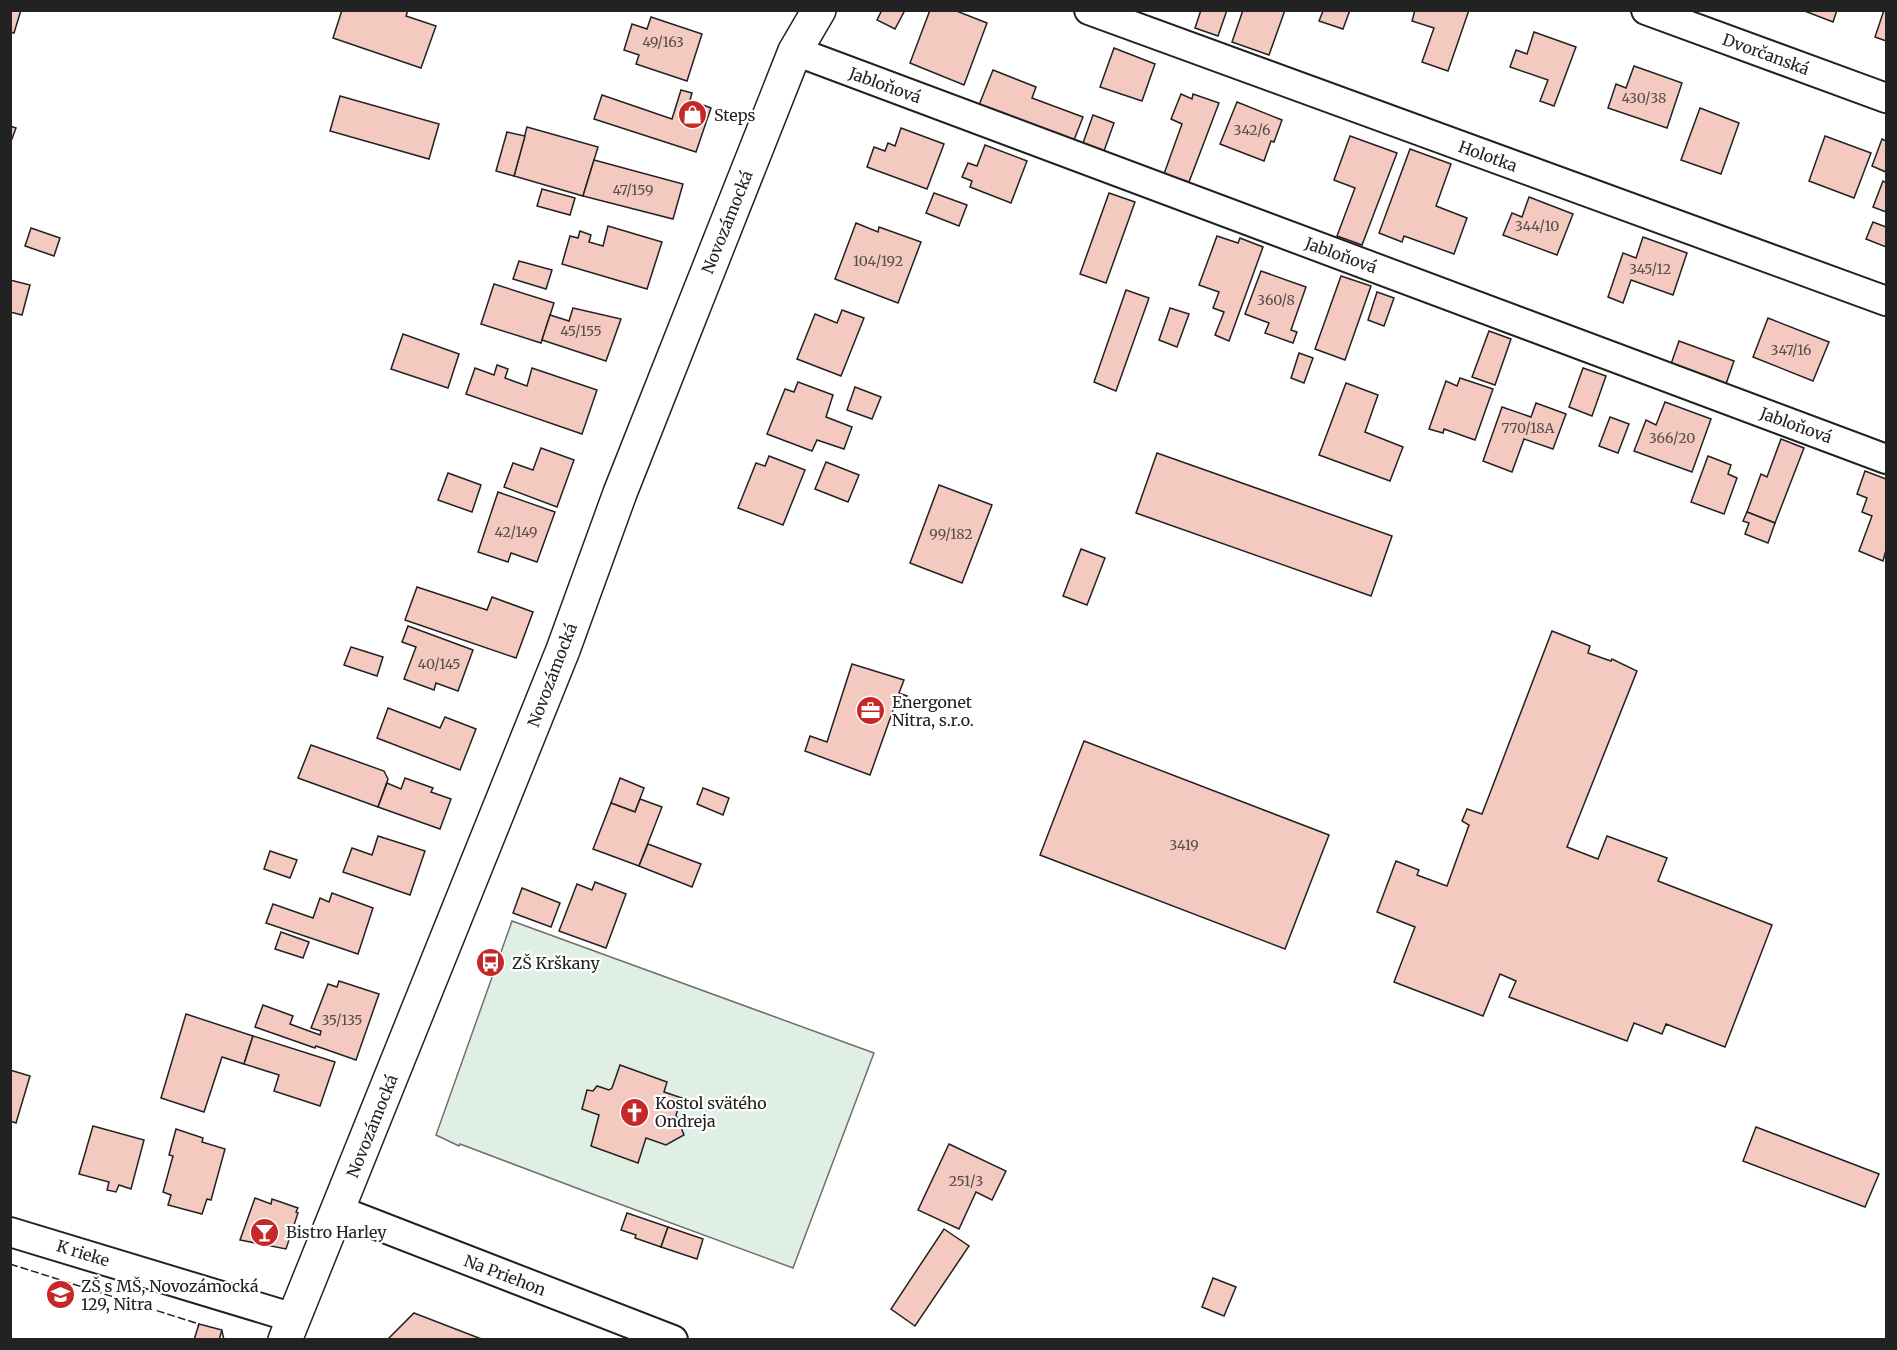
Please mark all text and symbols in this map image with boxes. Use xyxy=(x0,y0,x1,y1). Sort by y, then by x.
street label: Dvorčanská xyxy=(1720,29,1813,79)
house number: 49/163 xyxy=(642,33,684,51)
street label: Jabloňová xyxy=(845,62,924,107)
house number: 430/38 xyxy=(1622,89,1666,107)
shop icon: Steps xyxy=(677,99,709,131)
place label: Steps xyxy=(714,105,755,125)
house number: 342/6 xyxy=(1234,121,1270,139)
street label: Holotka xyxy=(1456,136,1520,176)
street label: Novozámocká xyxy=(697,167,757,276)
house number: 47/159 xyxy=(613,181,653,199)
house number: 344/10 xyxy=(1515,217,1559,235)
street label: Jabloňová xyxy=(1301,232,1380,277)
house number: 104/192 xyxy=(853,252,903,270)
house number: 345/12 xyxy=(1629,260,1671,278)
house number: 360/8 xyxy=(1257,291,1295,309)
house number: 45/155 xyxy=(560,322,602,340)
house number: 347/16 xyxy=(1771,341,1811,359)
street label: Jabloňová xyxy=(1756,402,1835,447)
house number: 770/18A xyxy=(1502,419,1555,437)
house number: 366/20 xyxy=(1649,429,1695,447)
house number: 42/149 xyxy=(495,523,537,541)
house number: 99/182 xyxy=(929,525,973,543)
street label: Novozámocká xyxy=(523,620,581,730)
house number: 40/145 xyxy=(418,655,460,673)
place label: Energonet Nitra, s.r.o. xyxy=(892,692,974,730)
office icon: Energonet Nitra, s.r.o. xyxy=(855,695,887,727)
house number: 3419 xyxy=(1169,836,1199,854)
bus stop icon: ZŠ Krškany xyxy=(475,947,507,979)
place label: ZŠ Krškany xyxy=(512,953,601,973)
house number: 35/135 xyxy=(321,1011,363,1029)
street label: Novozámocká xyxy=(342,1071,402,1180)
place label: Kostol svätého Ondreja xyxy=(655,1093,767,1131)
church icon: Kostol svätého Ondreja xyxy=(618,1096,650,1128)
house number: 251/3 xyxy=(949,1172,983,1190)
bar icon: Bistro Harley xyxy=(249,1216,281,1248)
place label: Bistro Harley xyxy=(286,1222,387,1242)
street label: K rieke xyxy=(54,1236,112,1270)
street label: Na Priehon xyxy=(461,1250,549,1300)
place label: ZŠ s MŠ, Novozámocká 129, Nitra xyxy=(81,1276,259,1314)
school or university icon: ZŠ s MŠ, Novozámocká 129, Nitra xyxy=(44,1279,76,1311)

